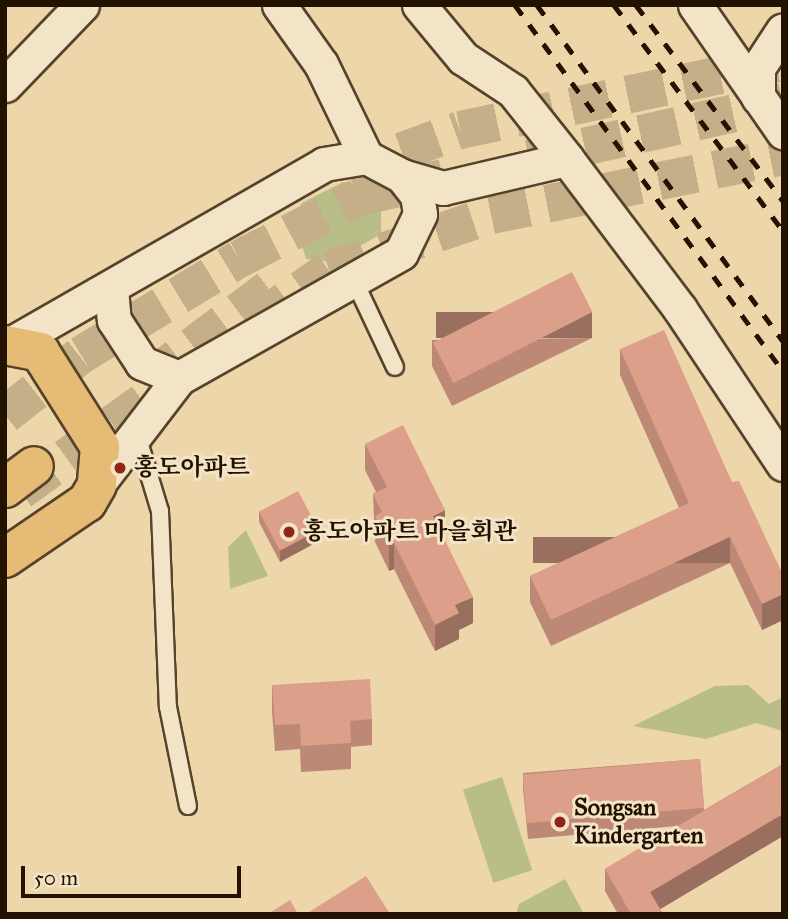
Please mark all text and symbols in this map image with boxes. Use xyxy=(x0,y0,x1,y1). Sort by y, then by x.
place label: 홍도아파트 xyxy=(134,454,250,482)
marker: 홍도아파트 xyxy=(112,460,128,476)
place label: 홍도아파트 마을회관 xyxy=(303,518,517,546)
marker: 홍도아파트 마을회관 xyxy=(281,524,297,540)
place label: Songsan Kindergarten xyxy=(574,794,703,850)
marker: Songsan Kindergarten xyxy=(552,814,568,830)
scale bar xyxy=(24,852,245,896)
text: 50 m xyxy=(34,865,78,891)

